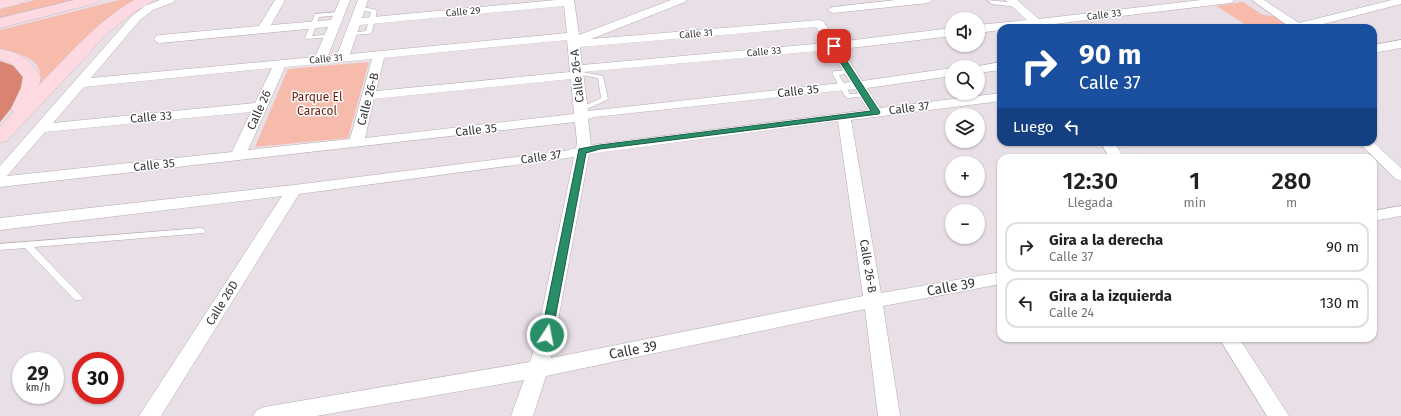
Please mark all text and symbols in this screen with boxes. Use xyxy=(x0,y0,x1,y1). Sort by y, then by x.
street label: Calle 29 xyxy=(445,5,481,19)
street label: Calle 33 xyxy=(1086,7,1122,23)
map controls xyxy=(945,12,985,244)
button: sound xyxy=(945,12,985,52)
street label: Calle 31 xyxy=(679,27,713,41)
pin xyxy=(817,29,851,63)
icon: arrive xyxy=(823,35,845,57)
text: 90 m xyxy=(1079,38,1141,71)
icon: right xyxy=(1013,40,1065,92)
street label: Calle 33 xyxy=(746,45,782,59)
street label: Calle 26-A xyxy=(567,48,587,103)
street label: Calle 31 xyxy=(309,52,343,66)
button: search xyxy=(945,60,985,100)
street label: Calle 26-B xyxy=(354,71,382,127)
text: Calle 37 xyxy=(1079,72,1140,94)
street label: Calle 35 xyxy=(777,82,819,100)
street label: Calle 26 xyxy=(244,88,274,132)
park label: Parque El Caracol xyxy=(292,90,343,118)
street label: Calle 37 xyxy=(888,99,930,117)
street label: Calle 33 xyxy=(130,108,172,126)
button: layers xyxy=(945,108,985,148)
icon: left xyxy=(1061,116,1083,138)
text: Luego xyxy=(1013,118,1053,136)
street label: Calle 35 xyxy=(455,121,497,139)
street label: Calle 37 xyxy=(520,147,562,167)
street label: Calle 35 xyxy=(133,156,175,174)
button: + xyxy=(945,156,985,196)
text: 12:30 xyxy=(1063,167,1118,195)
text: 1 xyxy=(1189,167,1200,195)
text: 280 xyxy=(1272,167,1312,195)
text: Llegada xyxy=(1068,195,1113,210)
text: min xyxy=(1184,195,1206,210)
text: m xyxy=(1286,195,1297,210)
button: − xyxy=(945,204,985,244)
text: Gira a la derecha xyxy=(1049,231,1163,249)
icon: right xyxy=(1015,236,1037,258)
street label: Calle 26-B xyxy=(857,238,879,294)
text: 90 m xyxy=(1326,238,1359,256)
text: Calle 37 xyxy=(1049,249,1093,264)
street label: Calle 39 xyxy=(925,274,977,300)
street label: Calle 26D xyxy=(203,278,241,328)
text: Gira a la izquierda xyxy=(1049,287,1172,305)
icon: left xyxy=(1015,292,1037,314)
text: 130 m xyxy=(1320,294,1359,312)
text: Calle 24 xyxy=(1049,305,1094,320)
position arrow xyxy=(526,314,568,356)
street label: Calle 39 xyxy=(607,337,659,363)
speed limit sign: 30 xyxy=(72,352,124,404)
text: 29 xyxy=(27,361,49,385)
text: km/h xyxy=(26,382,50,394)

